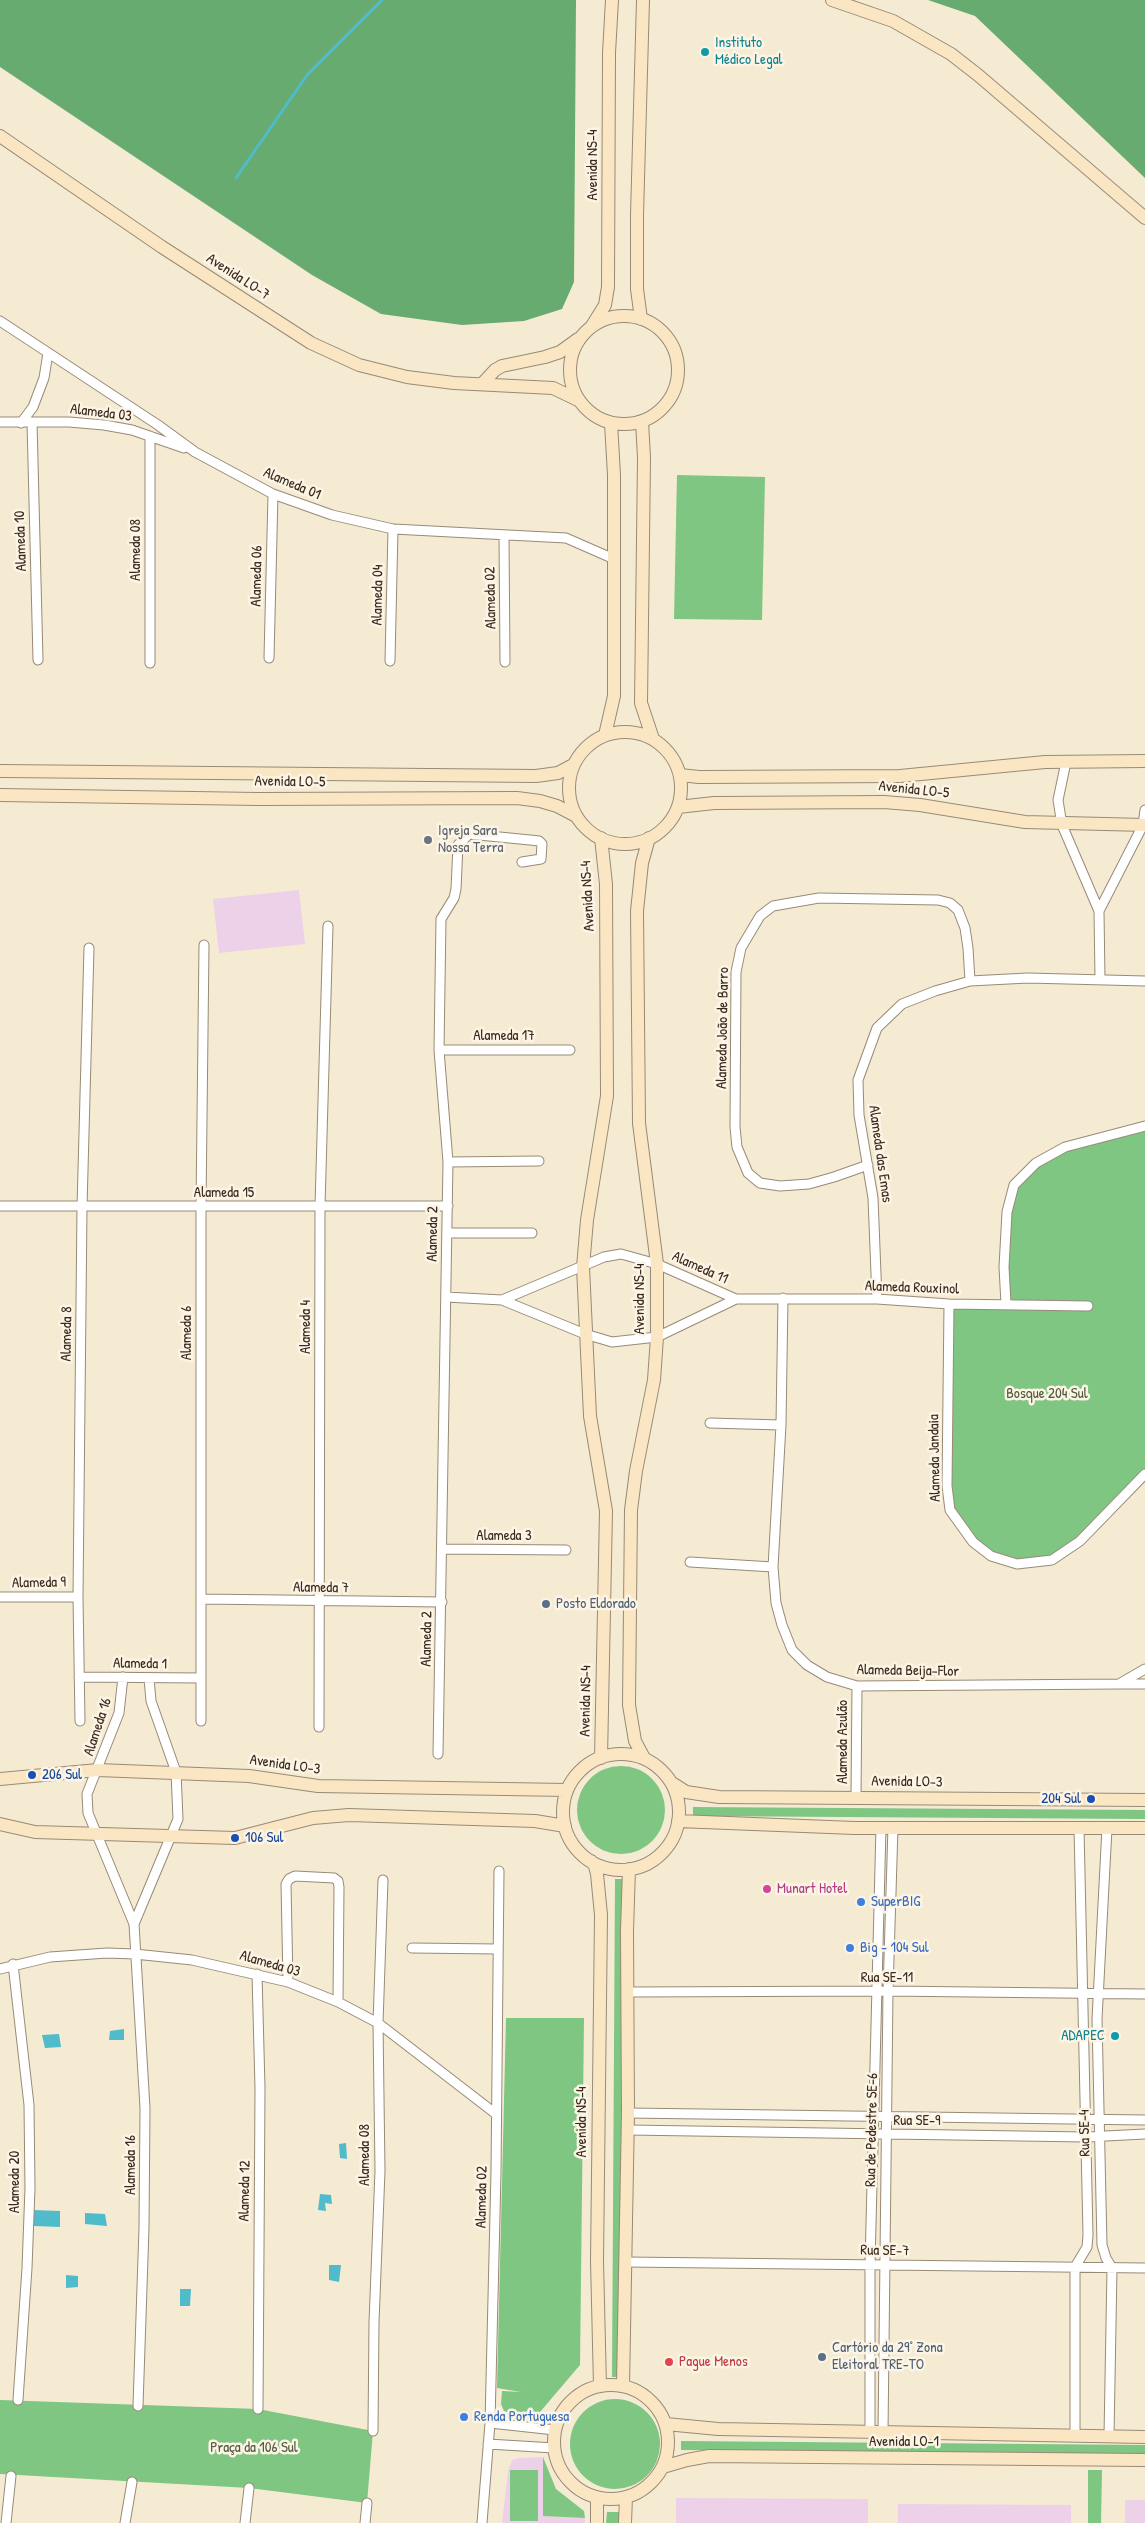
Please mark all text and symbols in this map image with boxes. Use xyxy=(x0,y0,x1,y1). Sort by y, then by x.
place label: Instituto Médico Legal xyxy=(715,34,783,69)
marker: Instituto Médico Legal xyxy=(699,46,711,58)
street label: Avenida NS-4 xyxy=(584,129,602,201)
street label: Avenida LO-7 xyxy=(203,250,273,304)
street label: Alameda 03 xyxy=(69,400,133,426)
street label: Alameda 01 xyxy=(261,464,323,504)
street label: Alameda 10 xyxy=(11,510,31,572)
street label: Alameda 08 xyxy=(127,519,145,581)
street label: Alameda 06 xyxy=(247,545,267,607)
street label: Alameda 04 xyxy=(368,564,388,626)
street label: Alameda 02 xyxy=(481,567,501,629)
street label: Avenida LO-5 xyxy=(254,772,326,792)
street label: Avenida LO-5 xyxy=(878,777,950,803)
place label: Igreja Sara Nossa Terra xyxy=(438,822,503,857)
marker: Igreja Sara Nossa Terra xyxy=(422,834,434,846)
street label: Avenida NS-4 xyxy=(577,860,599,932)
street label: Alameda João de Barro xyxy=(713,967,733,1089)
street label: Alameda 17 xyxy=(473,1027,535,1045)
street label: Alameda das Emas xyxy=(864,1104,896,1204)
street label: Alameda 15 xyxy=(194,1184,254,1202)
street label: Alameda 2 xyxy=(424,1206,442,1262)
street label: Alameda 11 xyxy=(669,1248,731,1288)
street label: Avenida NS-4 xyxy=(631,1263,649,1335)
street label: Alameda Rouxinol xyxy=(865,1277,959,1299)
street label: Alameda 4 xyxy=(297,1300,315,1354)
street label: Alameda 8 xyxy=(58,1306,76,1362)
street label: Alameda 6 xyxy=(178,1306,196,1360)
park label: Bosque 204 Sul xyxy=(1006,1385,1088,1403)
street label: Alameda Jandaia xyxy=(925,1414,945,1502)
street label: Alameda 3 xyxy=(476,1527,532,1545)
street label: Alameda 9 xyxy=(12,1574,66,1592)
street label: Alameda 7 xyxy=(293,1579,349,1597)
place label: Posto Eldorado xyxy=(556,1595,636,1613)
marker: Posto Eldorado xyxy=(540,1598,552,1610)
street label: Alameda 2 xyxy=(418,1611,436,1667)
street label: Alameda 1 xyxy=(113,1655,167,1673)
street label: Alameda Beija-Flor xyxy=(857,1661,959,1681)
street label: Avenida NS-4 xyxy=(576,1665,596,1737)
street label: Alameda 16 xyxy=(80,1696,116,1758)
street label: Alameda Azulão xyxy=(834,1700,852,1784)
street label: Avenida LO-3 xyxy=(248,1751,322,1779)
place label: 206 Sul xyxy=(42,1766,82,1784)
marker: 206 Sul xyxy=(26,1769,38,1781)
street label: Avenida LO-3 xyxy=(871,1772,943,1792)
place label: 204 Sul xyxy=(1041,1790,1081,1808)
marker: 204 Sul xyxy=(1085,1793,1097,1805)
place label: 106 Sul xyxy=(245,1829,283,1847)
marker: 106 Sul xyxy=(229,1832,241,1844)
place label: Munart Hotel xyxy=(777,1880,847,1898)
marker: Munart Hotel xyxy=(761,1883,773,1895)
place label: SuperBIG xyxy=(871,1893,920,1911)
marker: SuperBIG xyxy=(855,1896,867,1908)
place label: Big - 104 Sul xyxy=(860,1939,929,1957)
marker: Big - 104 Sul xyxy=(844,1942,856,1954)
street label: Alameda 03 xyxy=(238,1947,302,1981)
street label: Rua SE-11 xyxy=(861,1969,913,1987)
place label: ADAPEC xyxy=(1061,2027,1105,2045)
marker: ADAPEC xyxy=(1109,2030,1121,2042)
street label: Rua de Pedestre SE-6 xyxy=(862,2073,882,2187)
street label: Avenida NS-4 xyxy=(573,2086,591,2158)
street label: Rua SE-4 xyxy=(1076,2109,1094,2157)
street label: Rua SE-9 xyxy=(893,2112,941,2130)
street label: Alameda 08 xyxy=(356,2124,374,2186)
street label: Alameda 16 xyxy=(122,2135,140,2195)
street label: Alameda 20 xyxy=(6,2151,24,2213)
street label: Alameda 12 xyxy=(235,2160,255,2222)
street label: Alameda 02 xyxy=(472,2166,492,2228)
street label: Rua SE-7 xyxy=(860,2242,910,2260)
place label: Cartório da 29° Zona Eleitoral TRE-TO xyxy=(832,2339,943,2374)
marker: Cartório da 29° Zona Eleitoral TRE-TO xyxy=(816,2351,828,2363)
place label: Pague Menos xyxy=(679,2353,748,2371)
marker: Pague Menos xyxy=(663,2356,675,2368)
place label: Renda Portuguesa xyxy=(474,2408,569,2426)
marker: Renda Portuguesa xyxy=(458,2411,470,2423)
street label: Avenida LO-1 xyxy=(869,2433,939,2451)
park label: Praça da 106 Sul xyxy=(210,2439,298,2457)

